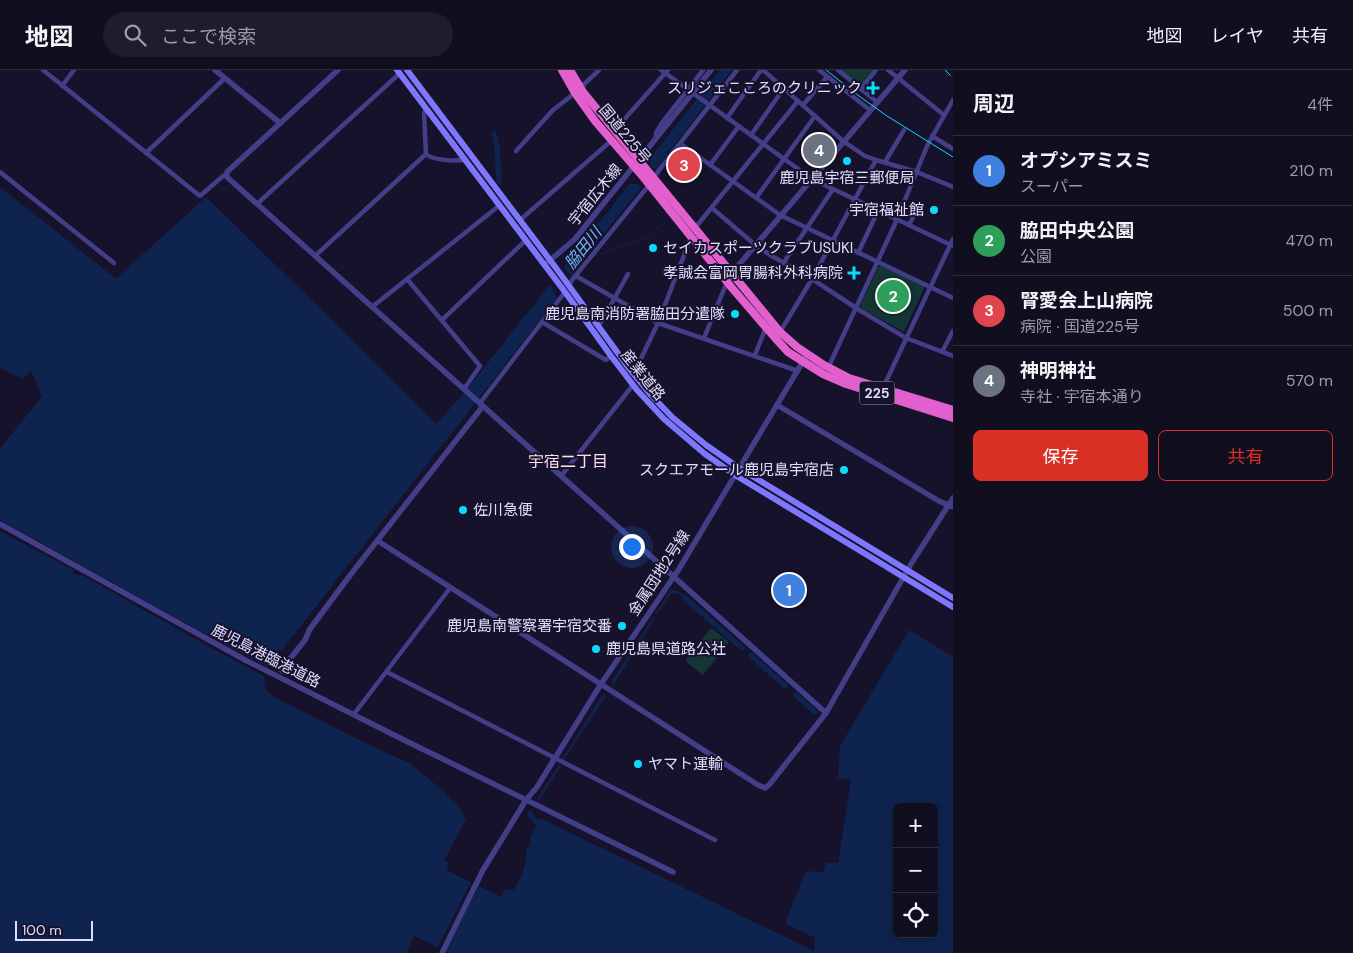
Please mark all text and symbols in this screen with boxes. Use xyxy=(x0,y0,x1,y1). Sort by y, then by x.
search box xyxy=(103,12,453,57)
text: 地図 xyxy=(25,21,73,52)
icon: search xyxy=(121,21,149,49)
text: ここで検索 xyxy=(161,24,256,49)
text: 地図 xyxy=(1147,24,1183,48)
text: レイヤ xyxy=(1211,24,1264,48)
text: 共有 xyxy=(1292,24,1328,48)
place label: スリジェこころのクリニック xyxy=(667,78,862,98)
marker: スリジェこころのクリニック xyxy=(866,81,880,95)
text: 周辺 xyxy=(973,90,1015,118)
text: 4件 xyxy=(1307,94,1333,115)
street label: 国道225号 xyxy=(594,100,656,168)
pin: 4 xyxy=(803,131,835,169)
pin: 3 xyxy=(668,146,700,184)
text: オプシアミスミ xyxy=(1020,148,1153,173)
marker: 鹿児島宇宿三郵便局 xyxy=(841,155,853,167)
street label: 宇宿広木線 xyxy=(564,160,626,230)
text: 1 xyxy=(986,160,992,181)
text: 210 m xyxy=(1289,160,1333,181)
place label: 鹿児島宇宿三郵便局 xyxy=(779,168,915,188)
text: スーパー xyxy=(1020,176,1084,197)
place label: 宇宿福祉館 xyxy=(849,200,924,220)
marker: 宇宿福祉館 xyxy=(928,204,940,216)
text: 脇田中央公園 xyxy=(1020,218,1134,243)
water label: 脇田川 xyxy=(560,221,608,273)
text: 2 xyxy=(984,230,994,251)
text: 470 m xyxy=(1286,230,1333,251)
place label: セイカスポーツクラブUSUKI xyxy=(663,238,853,258)
marker: セイカスポーツクラブUSUKI xyxy=(647,242,659,254)
text: 公園 xyxy=(1020,246,1052,267)
place label: 孝誠会富岡胃腸科外科病院 xyxy=(663,263,843,283)
marker: 孝誠会富岡胃腸科外科病院 xyxy=(847,266,861,280)
pin: 2 xyxy=(877,277,909,315)
text: 腎愛会上山病院 xyxy=(1020,288,1153,313)
text: 3 xyxy=(984,300,994,321)
text: 500 m xyxy=(1283,300,1333,321)
place label: 鹿児島南消防署脇田分遣隊 xyxy=(545,304,725,324)
marker: 鹿児島南消防署脇田分遣隊 xyxy=(729,308,741,320)
text: 病院 · 国道225号 xyxy=(1020,316,1140,337)
street label: 産業道路 xyxy=(616,345,670,405)
text: 神明神社 xyxy=(1020,358,1096,383)
text: 4 xyxy=(984,370,994,391)
text: 570 m xyxy=(1286,370,1333,391)
road number: 225 xyxy=(860,382,894,404)
text: 寺社 · 宇宿本通り xyxy=(1020,386,1144,407)
button: 保存 xyxy=(973,430,1148,481)
button: 共有 xyxy=(1158,430,1333,481)
district label: 宇宿二丁目 xyxy=(528,451,608,472)
place label: スクエアモール鹿児島宇宿店 xyxy=(639,460,834,480)
marker: スクエアモール鹿児島宇宿店 xyxy=(838,464,850,476)
place label: 佐川急便 xyxy=(473,500,533,520)
marker: 佐川急便 xyxy=(457,504,469,516)
street label: 金属団地2号線 xyxy=(624,526,694,620)
your location xyxy=(619,534,645,560)
pin: 1 xyxy=(773,571,805,609)
place label: 鹿児島南警察署宇宿交番 xyxy=(447,616,612,636)
street label: 鹿児島港臨港道路 xyxy=(208,620,324,692)
marker: 鹿児島南警察署宇宿交番 xyxy=(616,620,628,632)
place label: 鹿児島県道路公社 xyxy=(606,639,726,659)
marker: 鹿児島県道路公社 xyxy=(590,643,602,655)
place label: ヤマト運輸 xyxy=(648,754,723,774)
marker: ヤマト運輸 xyxy=(632,758,644,770)
map controls xyxy=(893,803,938,938)
button: + xyxy=(893,803,938,848)
button: − xyxy=(893,848,938,893)
button: locate xyxy=(893,893,938,938)
scale bar xyxy=(15,918,92,941)
text: 100 m xyxy=(22,921,62,939)

